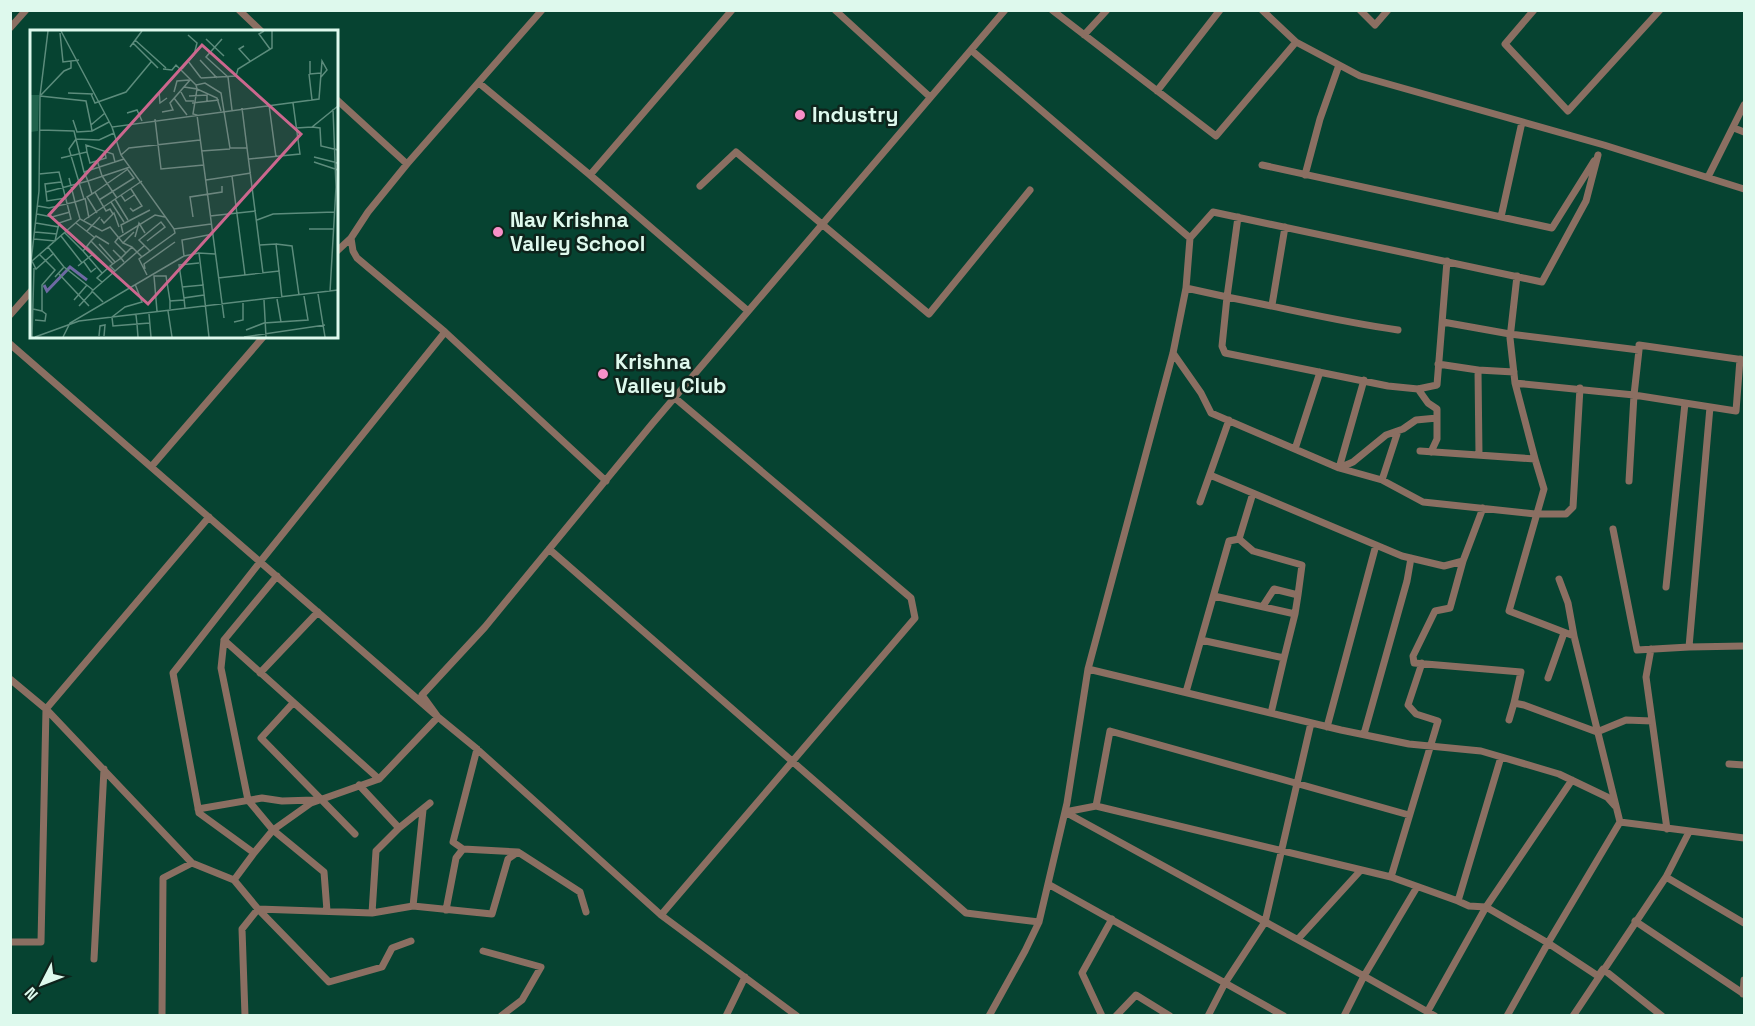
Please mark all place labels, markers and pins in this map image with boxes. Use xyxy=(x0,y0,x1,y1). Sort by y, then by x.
place label: Industry xyxy=(812,101,898,128)
marker: Industry xyxy=(793,108,807,122)
place label: Nav Krishna Valley School xyxy=(510,206,645,257)
marker: Nav Krishna Valley School xyxy=(491,225,505,239)
place label: Krishna Valley Club xyxy=(615,348,727,399)
marker: Krishna Valley Club xyxy=(596,367,610,381)

